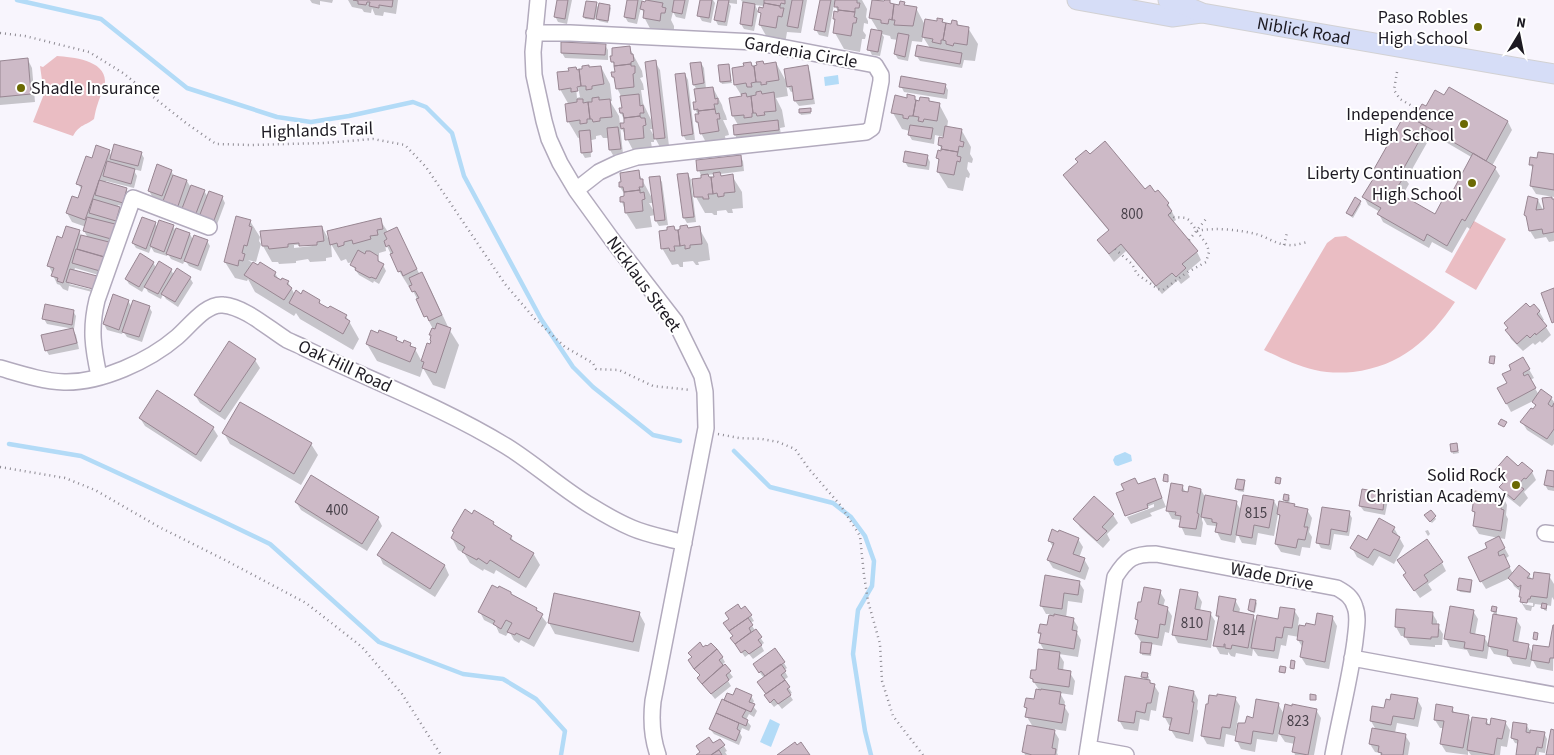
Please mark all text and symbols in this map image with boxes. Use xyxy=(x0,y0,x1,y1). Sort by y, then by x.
place label: Paso Robles High School xyxy=(1378,5,1468,51)
north arrow xyxy=(1494,10,1544,60)
street label: Niblick Road xyxy=(1255,11,1353,52)
text: N xyxy=(1515,13,1527,34)
marker: Paso Robles High School xyxy=(1472,21,1484,33)
street label: Gardenia Circle xyxy=(742,30,860,75)
place label: Shadle Insurance xyxy=(31,76,160,101)
marker: Shadle Insurance xyxy=(15,82,27,94)
place label: Independence High School xyxy=(1346,102,1454,148)
street label: Highlands Trail xyxy=(260,116,374,145)
marker: Independence High School xyxy=(1458,118,1470,130)
place label: Liberty Continuation High School xyxy=(1307,161,1462,207)
marker: Liberty Continuation High School xyxy=(1466,177,1478,189)
house number: 800 xyxy=(1121,204,1143,225)
street label: Nicklaus Street xyxy=(600,231,687,337)
street label: Oak Hill Road xyxy=(294,334,396,399)
place label: Solid Rock Christian Academy xyxy=(1366,463,1507,509)
marker: Solid Rock Christian Academy xyxy=(1510,479,1522,491)
house number: 400 xyxy=(326,500,348,521)
house number: 815 xyxy=(1245,503,1267,524)
street label: Wade Drive xyxy=(1228,556,1316,597)
house number: 810 xyxy=(1181,613,1203,634)
house number: 814 xyxy=(1223,620,1246,641)
house number: 823 xyxy=(1287,711,1309,732)

